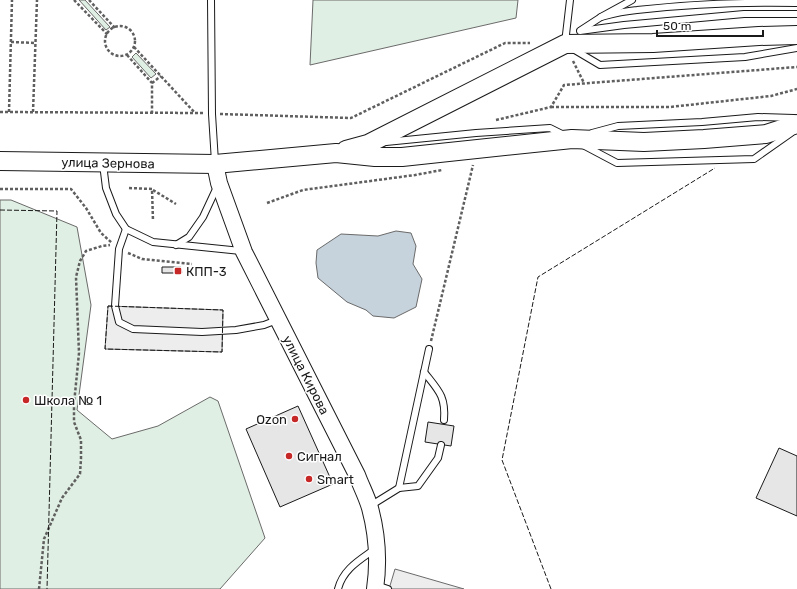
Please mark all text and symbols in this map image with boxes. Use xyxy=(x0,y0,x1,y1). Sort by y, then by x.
scale bar xyxy=(657,12,763,38)
text: 50 m xyxy=(663,19,691,33)
street label: улица Зернова xyxy=(61,155,155,171)
place label: КПП-3 xyxy=(186,264,227,279)
marker: КПП-3 xyxy=(173,266,183,276)
street label: улица Кирова xyxy=(280,333,332,417)
place label: Школа № 1 xyxy=(34,393,102,408)
marker: Школа № 1 xyxy=(21,395,31,405)
place label: Ozon xyxy=(256,412,287,427)
marker: Ozon xyxy=(290,414,300,424)
place label: Сигнал xyxy=(297,449,342,464)
marker: Сигнал xyxy=(284,451,294,461)
place label: Smart xyxy=(317,472,354,487)
marker: Smart xyxy=(304,474,314,484)

